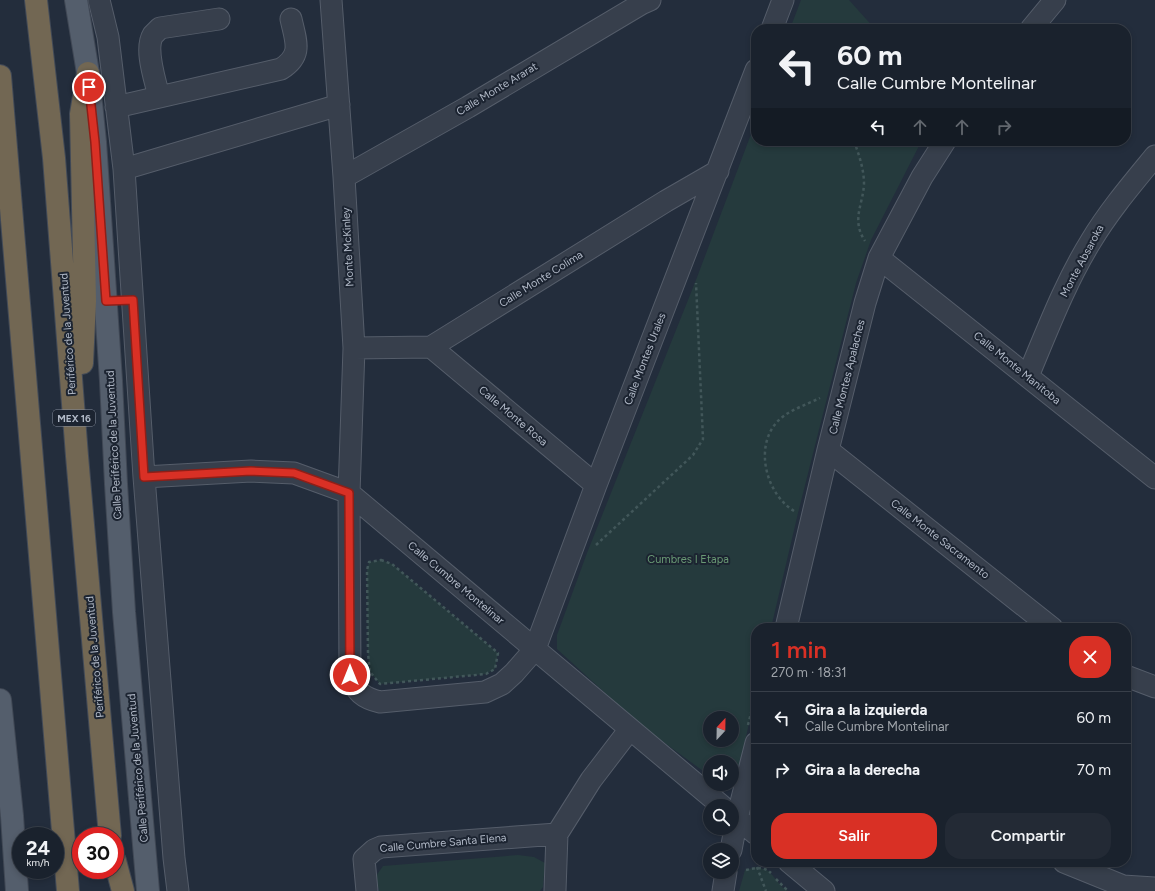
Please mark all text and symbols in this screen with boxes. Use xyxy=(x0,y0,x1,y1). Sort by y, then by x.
text: 60 m xyxy=(837,38,902,72)
icon: left xyxy=(771,40,823,92)
street label: Calle Monte Ararat xyxy=(454,60,540,118)
pin xyxy=(72,70,106,104)
text: Calle Cumbre Montelinar xyxy=(837,72,1036,94)
icon: arrive xyxy=(78,76,100,98)
icon: left xyxy=(867,116,889,138)
icon: ahead xyxy=(909,116,931,138)
icon: ahead xyxy=(951,116,973,138)
icon: right xyxy=(993,116,1015,138)
street label: Monte McKinley xyxy=(339,207,357,287)
street label: Monte Absaroka xyxy=(1057,223,1107,299)
street label: Calle Monte Colima xyxy=(497,248,585,310)
street label: Periférico de la Juventud xyxy=(57,273,79,395)
street label: Calle Montes Urales xyxy=(621,311,669,407)
street label: Calle Montes Apalaches xyxy=(826,318,868,436)
street label: Calle Monte Manitoba xyxy=(971,329,1063,407)
street label: Calle Periférico de la Juventud xyxy=(104,370,124,520)
street label: Calle Monte Rosa xyxy=(476,383,550,449)
road number: MEX 16 xyxy=(53,410,95,426)
street label: Calle Monte Sacramento xyxy=(888,496,992,582)
street label: Calle Cumbre Montelinar xyxy=(405,539,507,627)
park label: Cumbres I Etapa xyxy=(647,553,729,566)
street label: Periférico de la Juventud xyxy=(83,596,107,718)
text: 1 min xyxy=(771,635,827,664)
button: close xyxy=(1069,636,1111,678)
position arrow xyxy=(329,654,371,696)
text: 270 m · 18:31 xyxy=(771,665,847,680)
street label: Calle Periférico de la Juventud xyxy=(125,693,151,843)
text: Gira a la izquierda xyxy=(805,701,927,719)
icon: left xyxy=(771,707,793,729)
text: 60 m xyxy=(1076,709,1111,727)
north arrow xyxy=(703,711,739,747)
map controls xyxy=(703,711,739,879)
text: Calle Cumbre Montelinar xyxy=(805,719,949,734)
button: sound xyxy=(703,755,739,791)
icon: right xyxy=(771,759,793,781)
text: Gira a la derecha xyxy=(805,761,920,779)
text: 70 m xyxy=(1077,761,1111,779)
button: search xyxy=(703,799,739,835)
button: Salir xyxy=(771,813,937,859)
button: Compartir xyxy=(945,813,1111,859)
speed limit sign: 30 xyxy=(72,827,124,879)
street label: Calle Cumbre Santa Elena xyxy=(379,831,507,855)
text: 24 xyxy=(26,836,50,860)
button: layers xyxy=(703,843,739,879)
text: km/h xyxy=(27,856,49,869)

